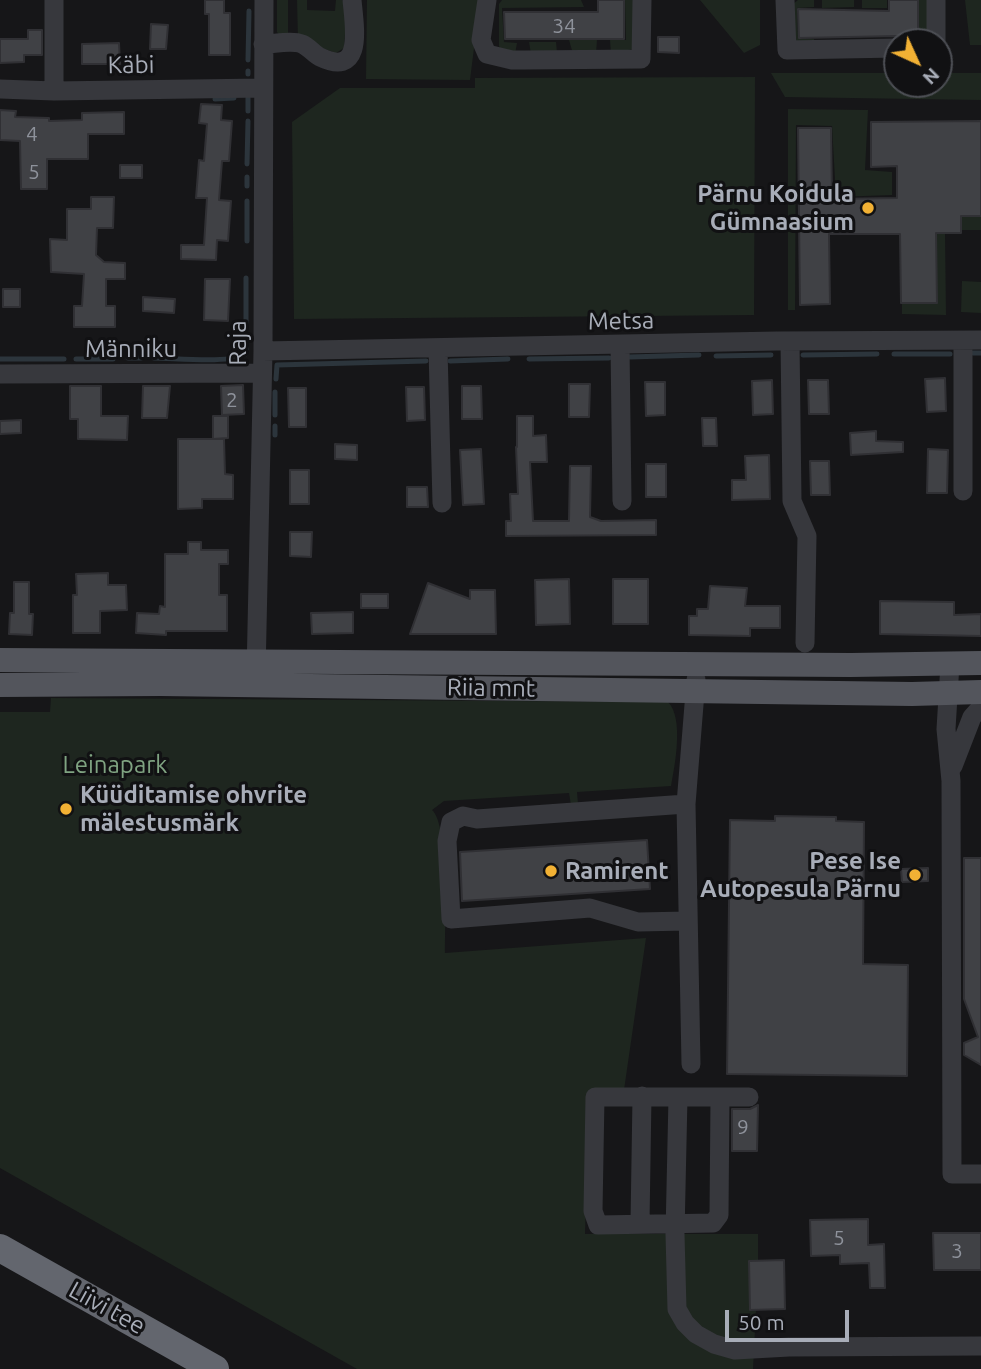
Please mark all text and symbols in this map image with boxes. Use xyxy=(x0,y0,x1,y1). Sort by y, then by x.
house number: 34 xyxy=(552,13,576,39)
north arrow xyxy=(883,28,953,98)
street label: Käbi xyxy=(107,50,155,80)
text: N xyxy=(919,64,944,89)
house number: 4 xyxy=(26,121,38,147)
house number: 5 xyxy=(28,159,40,185)
place label: Pärnu Koidula Gümnaasium xyxy=(697,180,854,236)
marker: Pärnu Koidula Gümnaasium xyxy=(860,200,876,216)
street label: Metsa xyxy=(588,306,654,336)
street label: Raja xyxy=(224,320,252,366)
street label: Männiku xyxy=(85,335,177,363)
house number: 2 xyxy=(226,387,238,413)
street label: Riia mnt xyxy=(447,673,535,703)
park label: Leinapark xyxy=(63,751,167,779)
place label: Küüditamise ohvrite mälestusmärk xyxy=(80,781,307,837)
marker: Küüditamise ohvrite mälestusmärk xyxy=(58,801,74,817)
place label: Pese Ise Autopesula Pärnu xyxy=(700,847,901,903)
place label: Ramirent xyxy=(565,857,669,885)
marker: Ramirent xyxy=(543,863,559,879)
marker: Pese Ise Autopesula Pärnu xyxy=(907,867,923,883)
house number: 9 xyxy=(737,1114,749,1140)
house number: 5 xyxy=(833,1225,845,1251)
house number: 3 xyxy=(951,1238,963,1264)
street label: Liivi tee xyxy=(64,1275,150,1341)
scale bar xyxy=(729,1296,853,1340)
text: 50 m xyxy=(738,1310,785,1334)

